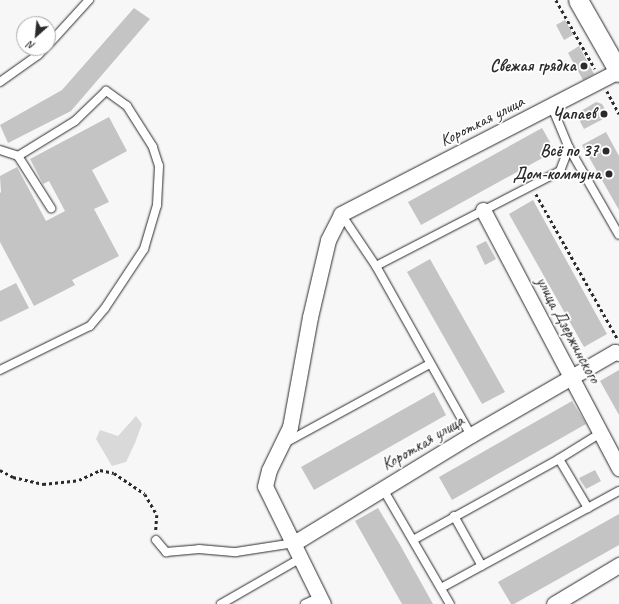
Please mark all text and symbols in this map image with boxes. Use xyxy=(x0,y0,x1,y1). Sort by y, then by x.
north arrow xyxy=(16,16,56,56)
text: N xyxy=(25,38,37,54)
place label: Свежая грядка xyxy=(490,56,576,76)
marker: Свежая грядка xyxy=(579,61,589,71)
street label: Короткая улица xyxy=(436,91,528,151)
place label: Чапаев xyxy=(552,104,596,124)
marker: Чапаев xyxy=(599,109,609,119)
place label: Всё по 37 xyxy=(540,141,598,161)
marker: Всё по 37 xyxy=(601,146,611,156)
place label: Дом-коммуна xyxy=(513,164,601,184)
marker: Дом-коммуна xyxy=(604,169,614,179)
street label: улица Дзержинского xyxy=(532,274,604,386)
street label: Короткая улица xyxy=(378,410,468,476)

